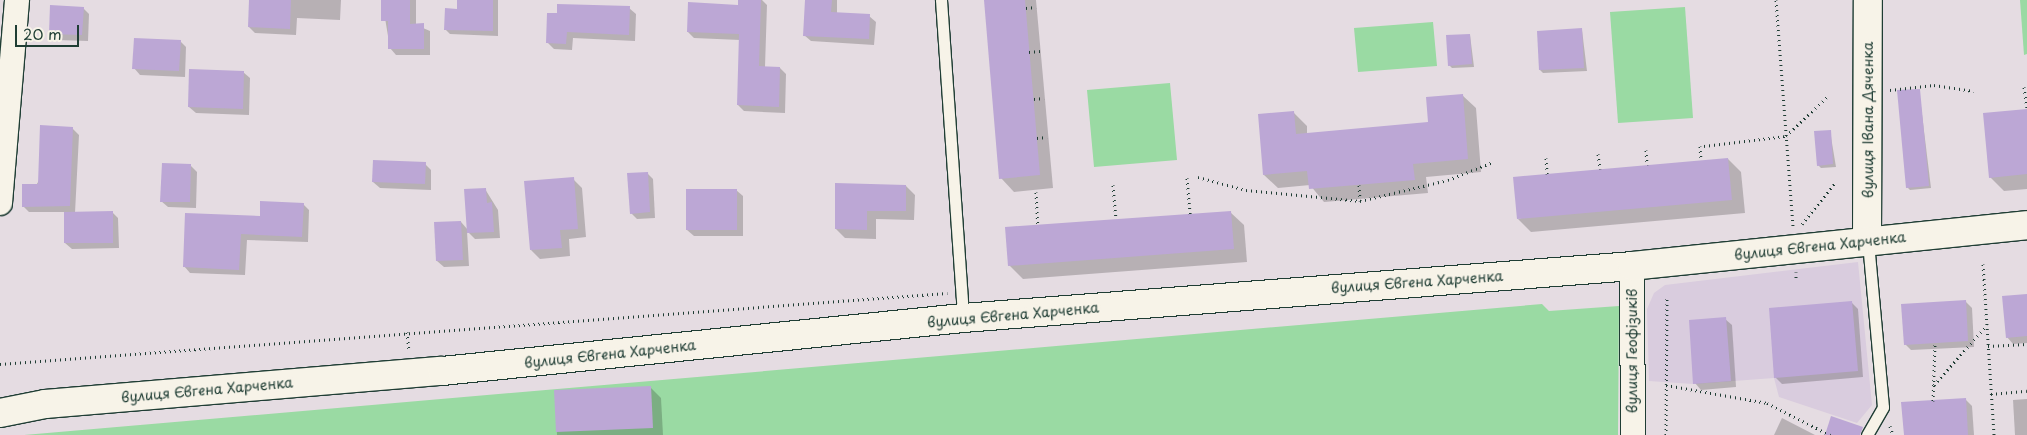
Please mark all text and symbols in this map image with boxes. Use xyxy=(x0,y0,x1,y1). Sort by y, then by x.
scale bar xyxy=(18,15,81,47)
text: 20 m xyxy=(23,22,62,45)
street label: вулиця Івана Дяченка xyxy=(1860,42,1876,198)
street label: вулиця Євгена Харченка xyxy=(1733,229,1907,263)
street label: вулиця Євгена Харченка xyxy=(1330,268,1504,296)
street label: вулиця Геофізиків xyxy=(1624,289,1640,413)
street label: вулиця Євгена Харченка xyxy=(926,299,1100,331)
street label: вулиця Євгена Харченка xyxy=(523,337,697,371)
street label: вулиця Євгена Харченка xyxy=(120,374,294,406)

